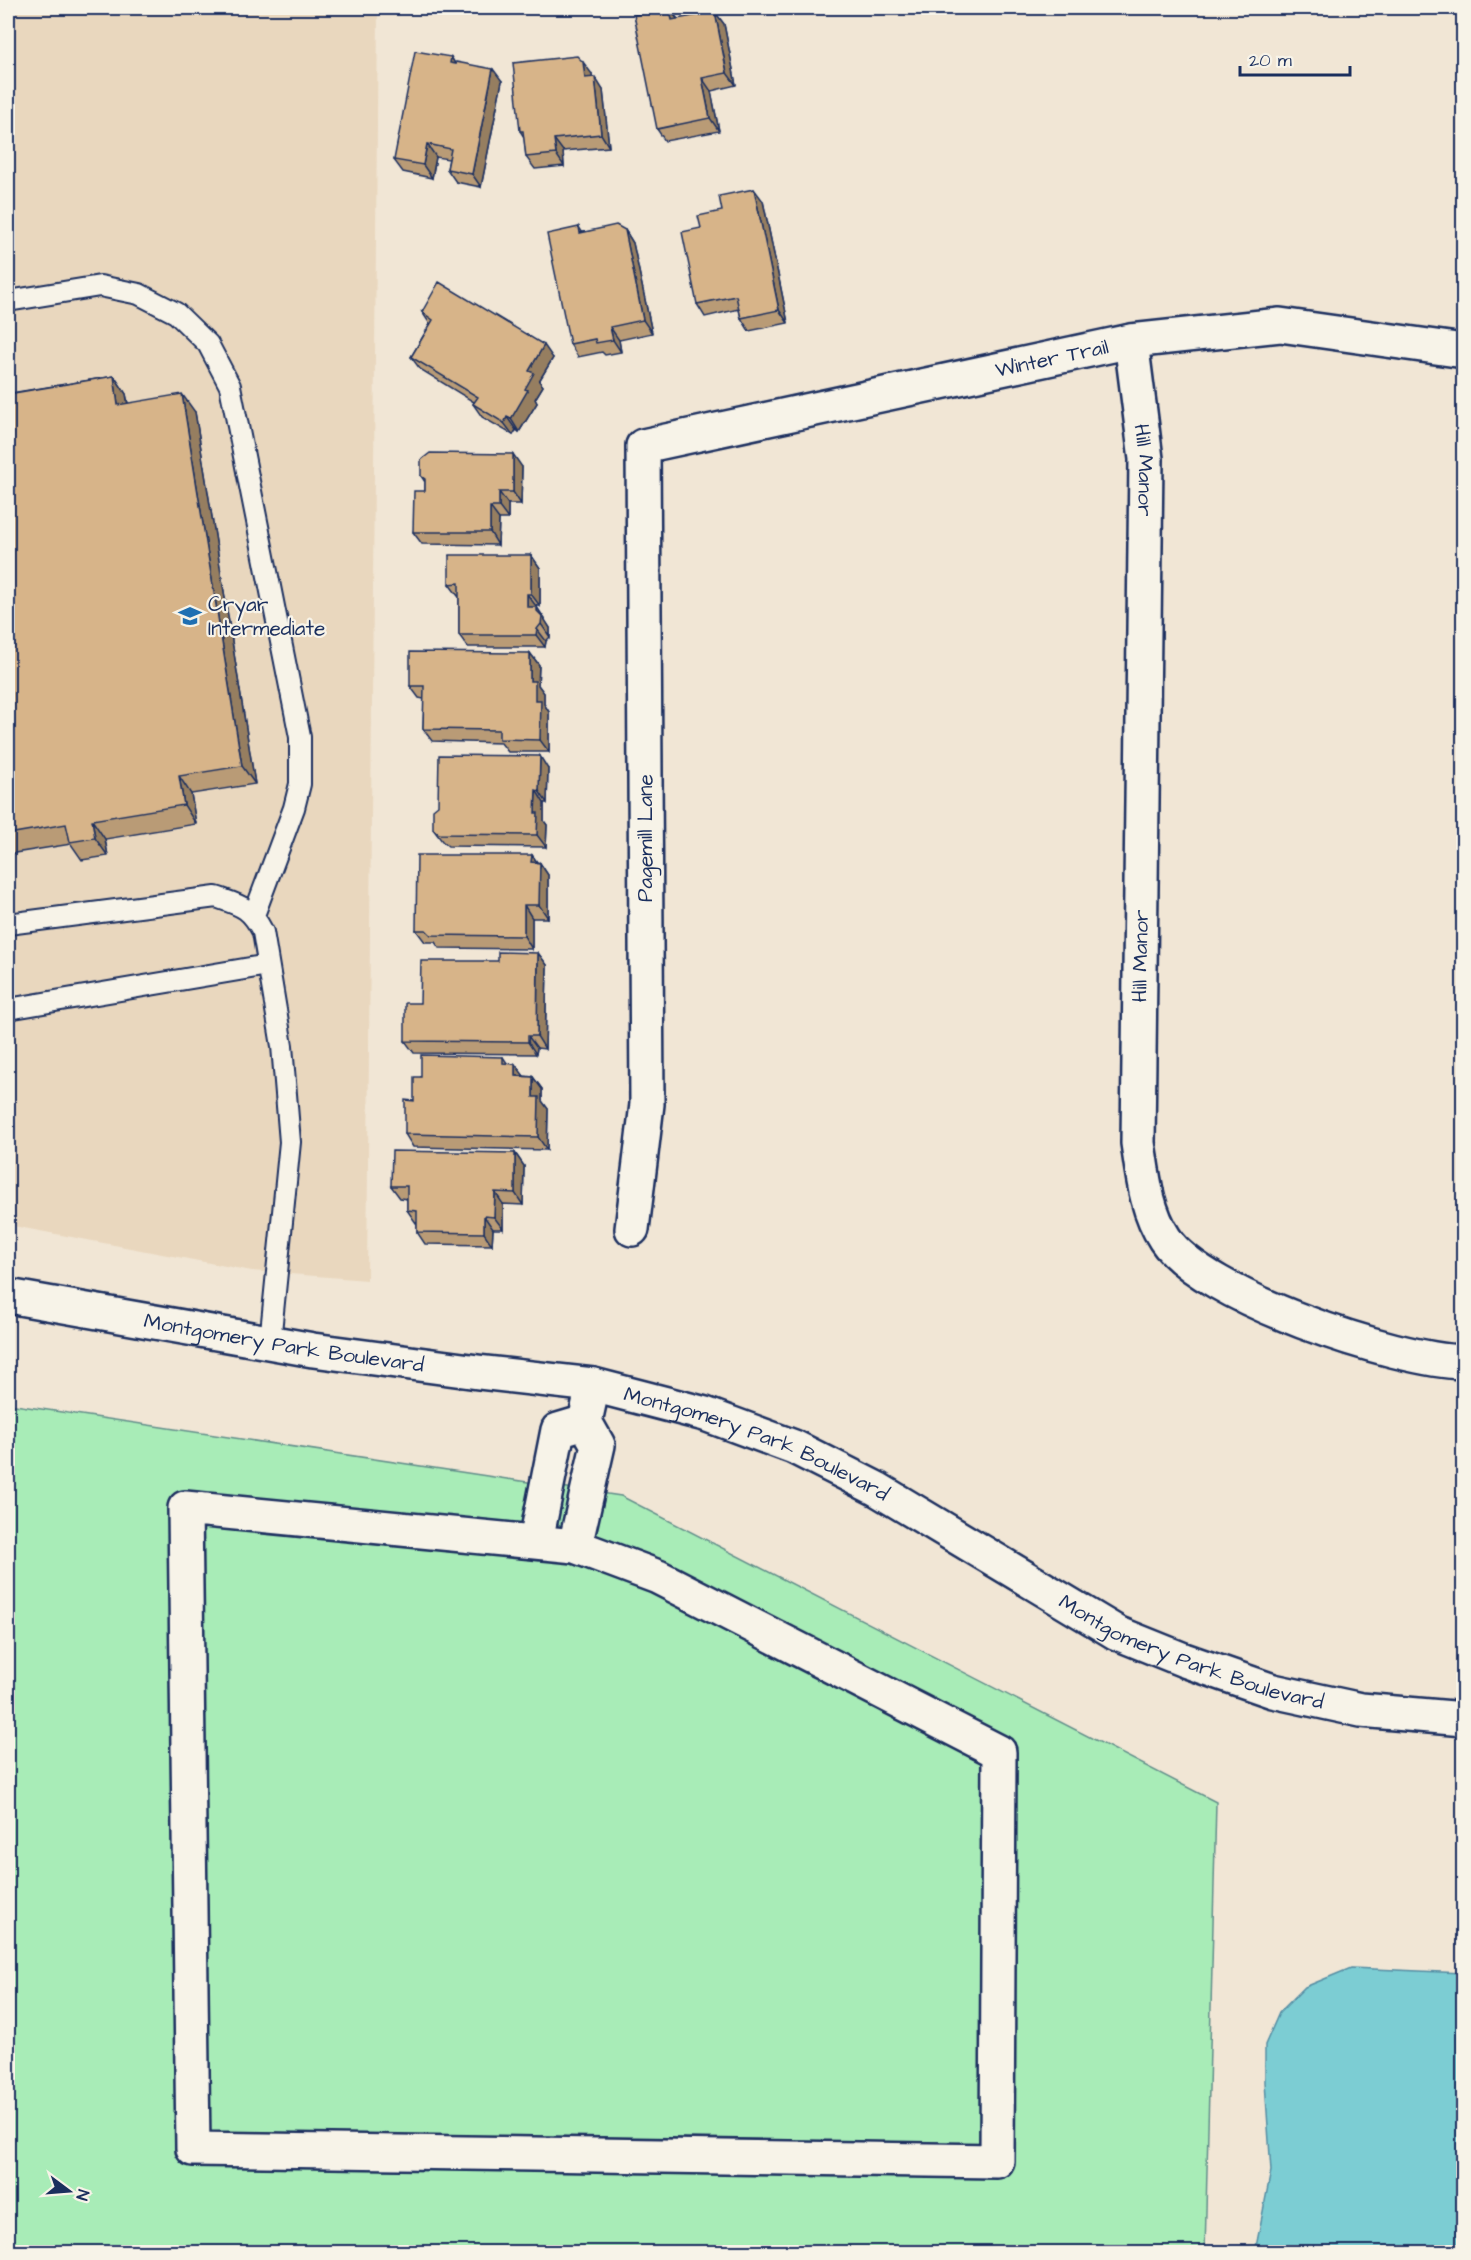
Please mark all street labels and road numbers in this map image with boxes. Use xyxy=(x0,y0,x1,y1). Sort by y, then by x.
street label: Winter Trail xyxy=(992,332,1111,385)
street label: Hill Manor xyxy=(1127,422,1160,517)
street label: Pagemill Lane xyxy=(631,774,662,902)
street label: Hill Manor xyxy=(1125,909,1156,1003)
street label: Montgomery Park Boulevard xyxy=(142,1306,426,1380)
street label: Montgomery Park Boulevard xyxy=(621,1380,895,1508)
street label: Montgomery Park Boulevard xyxy=(1054,1588,1327,1717)

